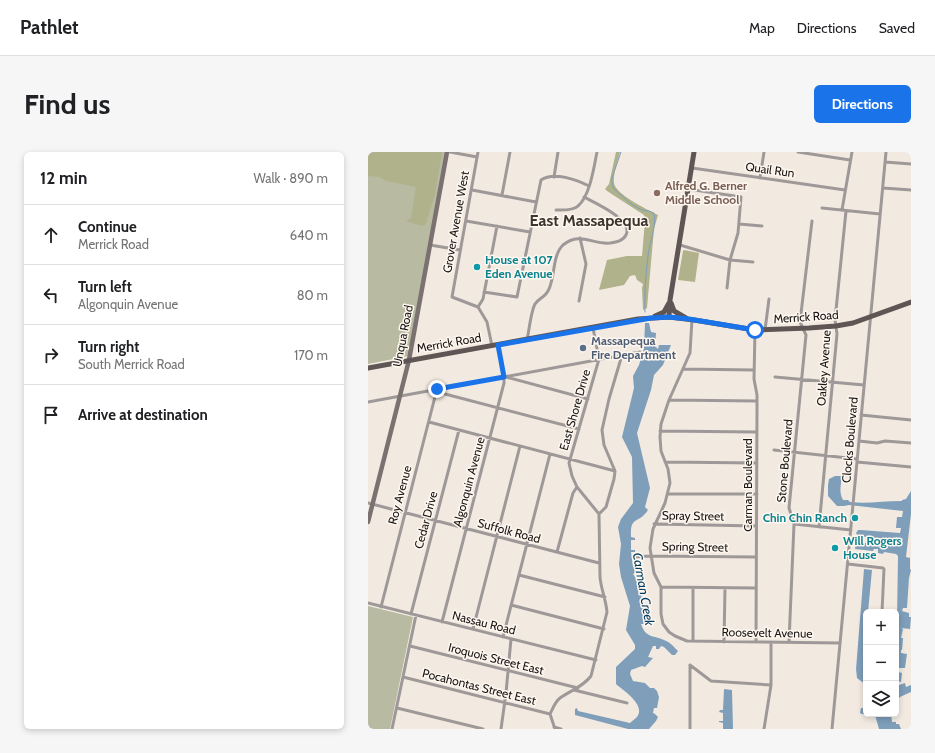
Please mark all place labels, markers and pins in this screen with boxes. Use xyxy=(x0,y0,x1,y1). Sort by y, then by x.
place label: Alfred G. Berner Middle School xyxy=(665,178,747,207)
marker: Alfred G. Berner Middle School xyxy=(652,188,662,198)
place label: House at 107 Eden Avenue xyxy=(485,252,554,281)
marker: House at 107 Eden Avenue xyxy=(472,262,482,272)
place label: Massapequa Fire Department xyxy=(591,333,676,362)
marker: Massapequa Fire Department xyxy=(578,343,588,353)
place label: Chin Chin Ranch xyxy=(763,510,847,525)
marker: Chin Chin Ranch xyxy=(850,513,860,523)
place label: Will Rogers House xyxy=(843,533,902,562)
marker: Will Rogers House xyxy=(830,543,840,553)

